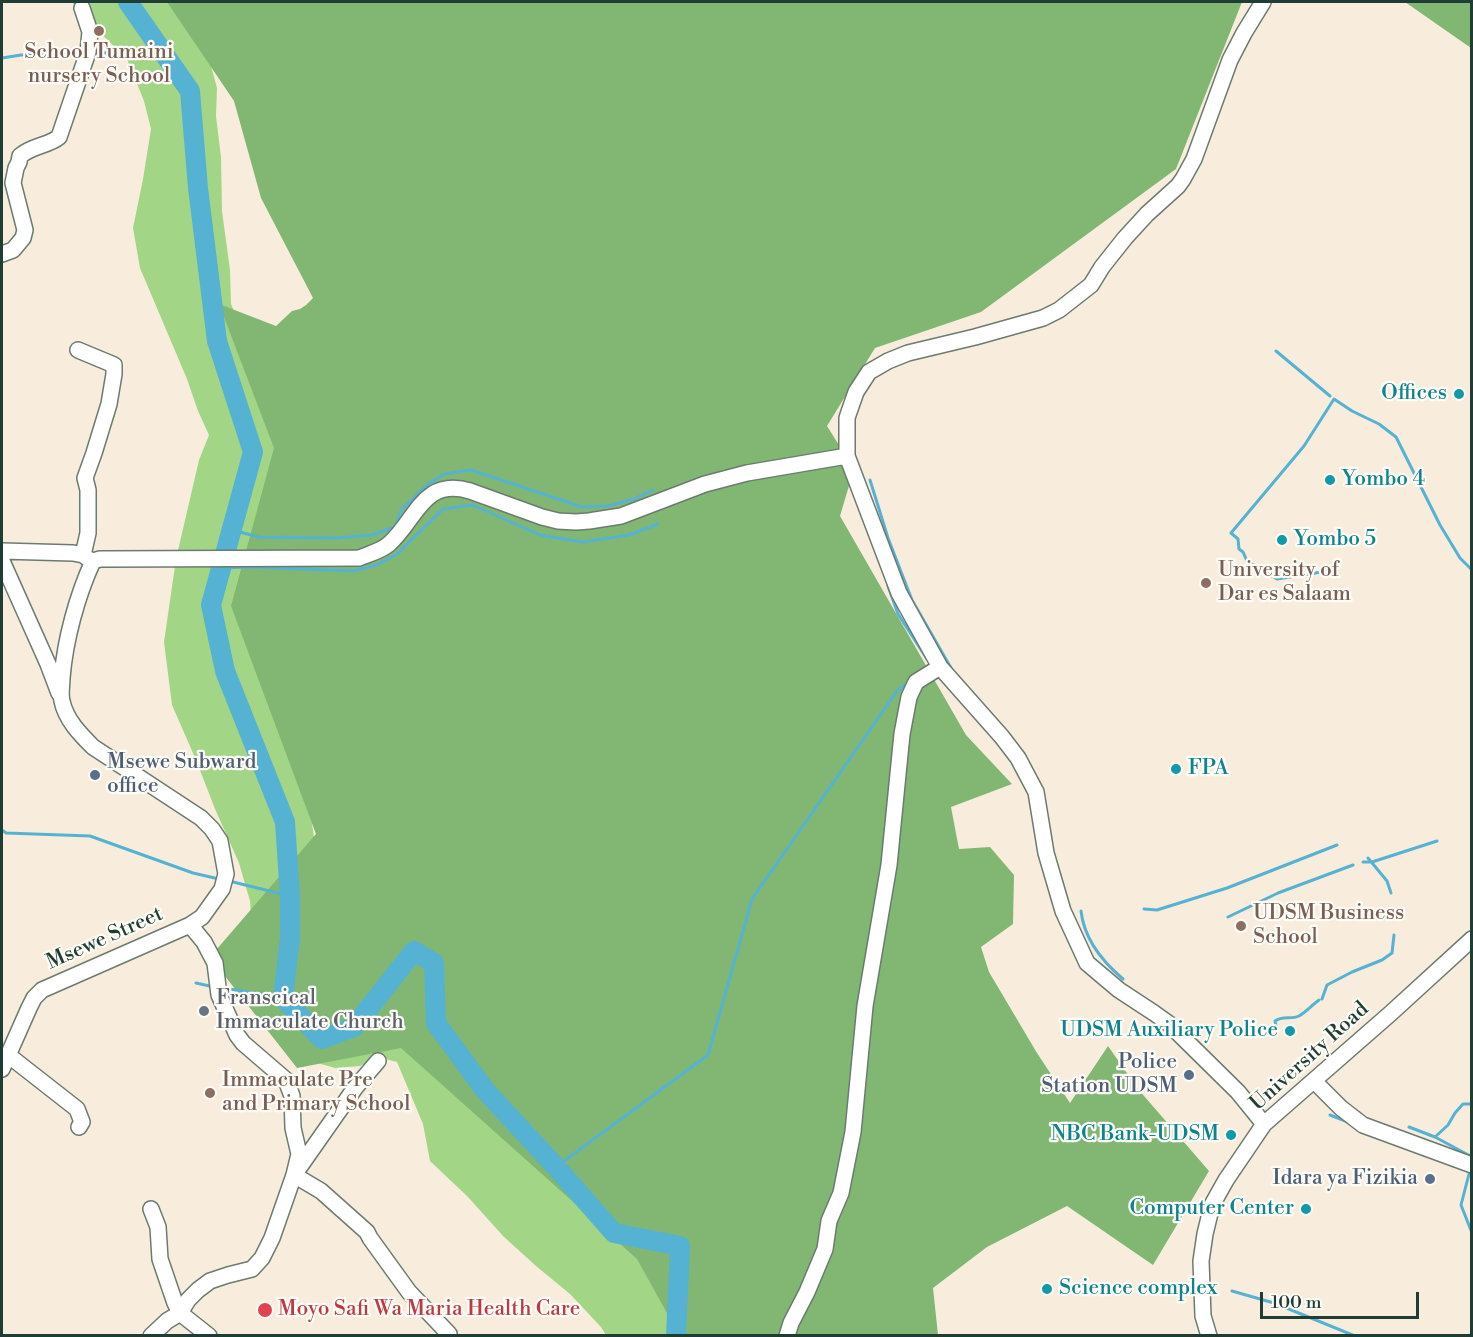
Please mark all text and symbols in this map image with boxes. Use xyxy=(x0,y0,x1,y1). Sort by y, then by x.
marker: School Tumaini nursery School xyxy=(92,24,106,38)
place label: School Tumaini nursery School xyxy=(24,40,174,90)
place label: Offices xyxy=(1381,381,1447,407)
marker: Offices xyxy=(1452,387,1466,401)
place label: Yombo 4 xyxy=(1342,467,1425,493)
marker: Yombo 4 xyxy=(1323,473,1337,487)
place label: Yombo 5 xyxy=(1294,527,1376,553)
marker: Yombo 5 xyxy=(1275,533,1289,547)
place label: University of Dar es Salaam xyxy=(1218,558,1351,608)
marker: University of Dar es Salaam xyxy=(1199,576,1213,590)
place label: Msewe Subward office xyxy=(107,750,256,800)
place label: FPA xyxy=(1188,756,1229,782)
marker: FPA xyxy=(1169,762,1183,776)
marker: Msewe Subward office xyxy=(88,768,102,782)
place label: UDSM Business School xyxy=(1253,901,1404,951)
street label: Msewe Street xyxy=(43,902,167,976)
marker: UDSM Business School xyxy=(1234,919,1248,933)
place label: Franscical Immaculate Church xyxy=(216,986,404,1036)
street label: University Road xyxy=(1246,997,1374,1117)
marker: Franscical Immaculate Church xyxy=(197,1004,211,1018)
place label: UDSM Auxiliary Police xyxy=(1060,1018,1278,1044)
marker: UDSM Auxiliary Police xyxy=(1283,1024,1297,1038)
place label: Police Station UDSM xyxy=(1041,1050,1177,1100)
place label: Immaculate Pre and Primary School xyxy=(222,1068,410,1118)
marker: Police Station UDSM xyxy=(1182,1068,1196,1082)
marker: Immaculate Pre and Primary School xyxy=(203,1086,217,1100)
place label: NBC Bank-UDSM xyxy=(1051,1122,1219,1148)
marker: NBC Bank-UDSM xyxy=(1224,1128,1238,1142)
place label: Idara ya Fizikia xyxy=(1272,1166,1418,1192)
marker: Idara ya Fizikia xyxy=(1423,1172,1437,1186)
place label: Computer Center xyxy=(1130,1196,1294,1222)
marker: Computer Center xyxy=(1299,1202,1313,1216)
place label: Science complex xyxy=(1059,1276,1217,1302)
scale bar xyxy=(1263,1280,1422,1318)
marker: Science complex xyxy=(1040,1282,1054,1296)
text: 100 m xyxy=(1271,1291,1322,1314)
place label: Moyo Safi Wa Maria Health Care xyxy=(278,1297,580,1323)
marker: Moyo Safi Wa Maria Health Care xyxy=(256,1301,274,1319)

